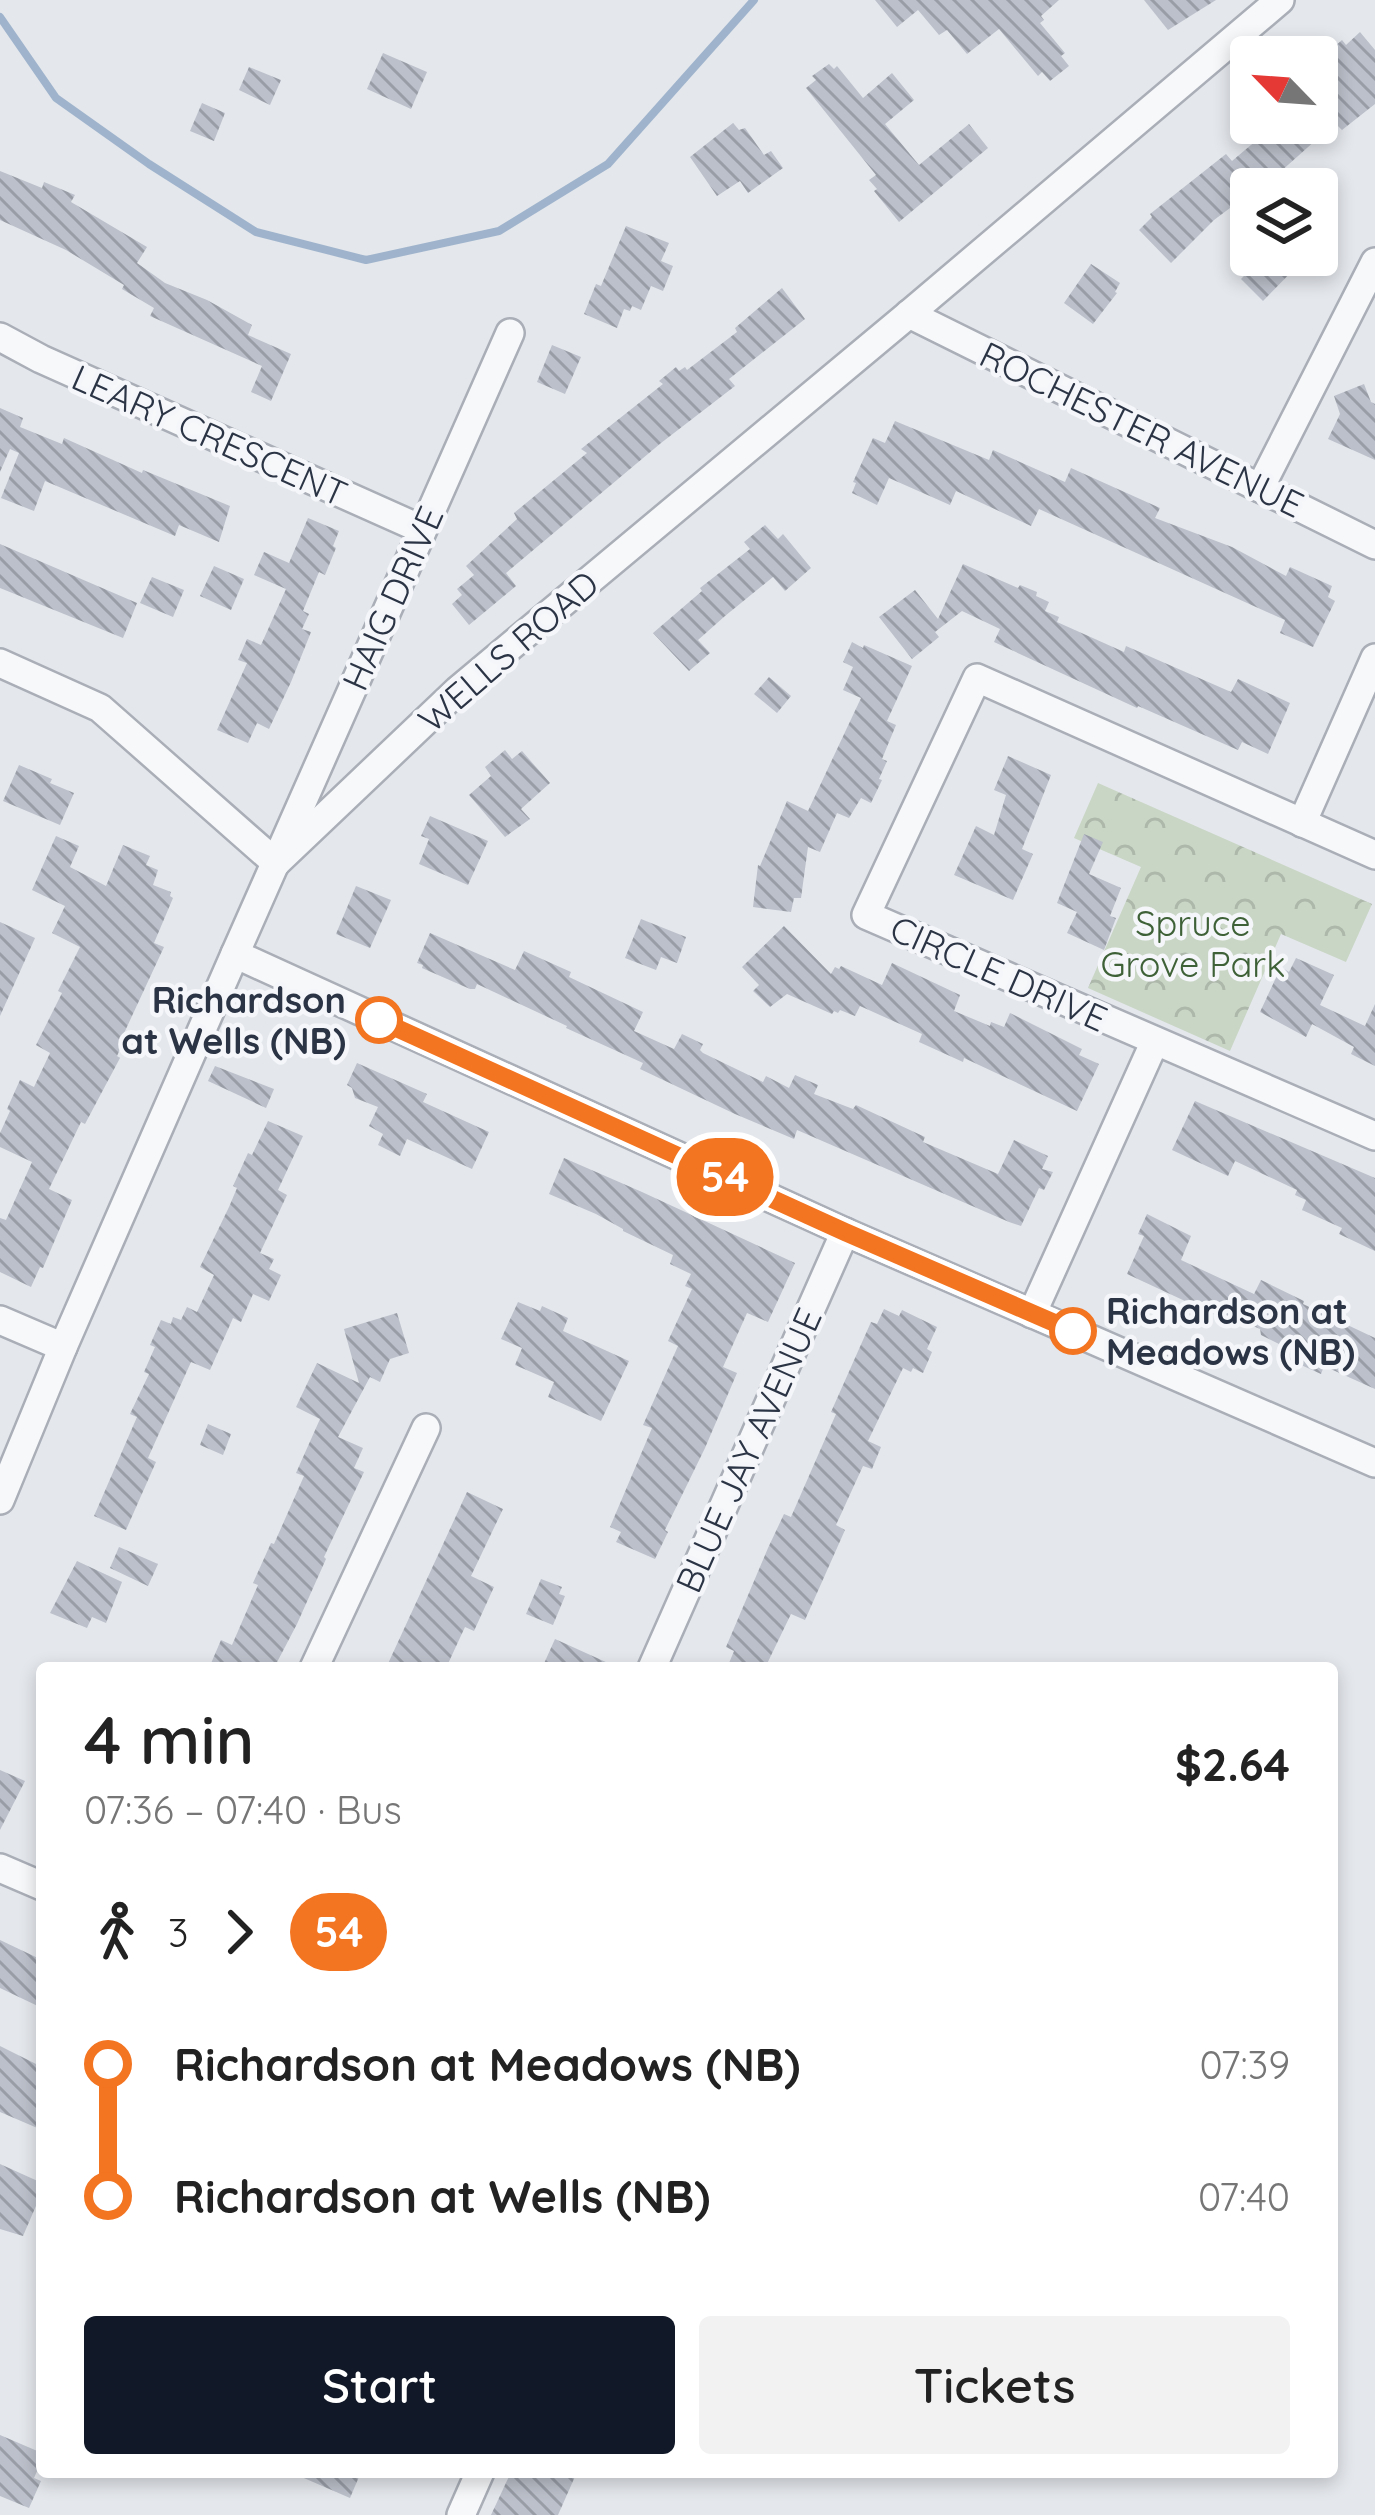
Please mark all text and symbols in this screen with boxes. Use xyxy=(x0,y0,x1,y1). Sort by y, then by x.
north arrow xyxy=(1230,36,1338,144)
map controls xyxy=(1230,36,1338,276)
button: layers xyxy=(1230,168,1338,276)
street label: ROCHESTER AVENUE xyxy=(973,331,1311,527)
street label: LEARY CRESCENT xyxy=(65,354,355,516)
street label: HAIG DRIVE xyxy=(331,499,453,697)
street label: WELLS ROAD xyxy=(409,561,607,741)
park label: Spruce Grove Park xyxy=(1101,900,1285,986)
street label: CIRCLE DRIVE xyxy=(884,905,1114,1041)
place label: Richardson at Wells (NB) xyxy=(121,977,346,1063)
marker: Richardson at Wells (NB) xyxy=(357,998,401,1042)
line badge: 54 xyxy=(671,1138,779,1216)
text: 54 xyxy=(701,1150,749,1203)
place label: Richardson at Meadows (NB) xyxy=(1106,1288,1355,1374)
street label: BLUE JAY AVENUE xyxy=(665,1301,831,1599)
marker: Richardson at Meadows (NB) xyxy=(1051,1309,1095,1353)
text: 4 min xyxy=(84,1698,255,1781)
text: $2.64 xyxy=(1175,1736,1290,1792)
text: 07:36 – 07:40 · Bus xyxy=(84,1785,402,1834)
icon: walk xyxy=(84,1899,150,1965)
icon: forward xyxy=(206,1899,272,1965)
text: 54 xyxy=(314,1905,363,1958)
text: 3 xyxy=(168,1908,188,1957)
text: Richardson at Meadows (NB) xyxy=(174,2036,800,2092)
text: 07:39 xyxy=(1199,2040,1290,2089)
text: Richardson at Wells (NB) xyxy=(174,2168,710,2224)
text: 07:40 xyxy=(1198,2172,1290,2221)
button: Start xyxy=(84,2316,675,2454)
button: Tickets xyxy=(699,2316,1290,2454)

